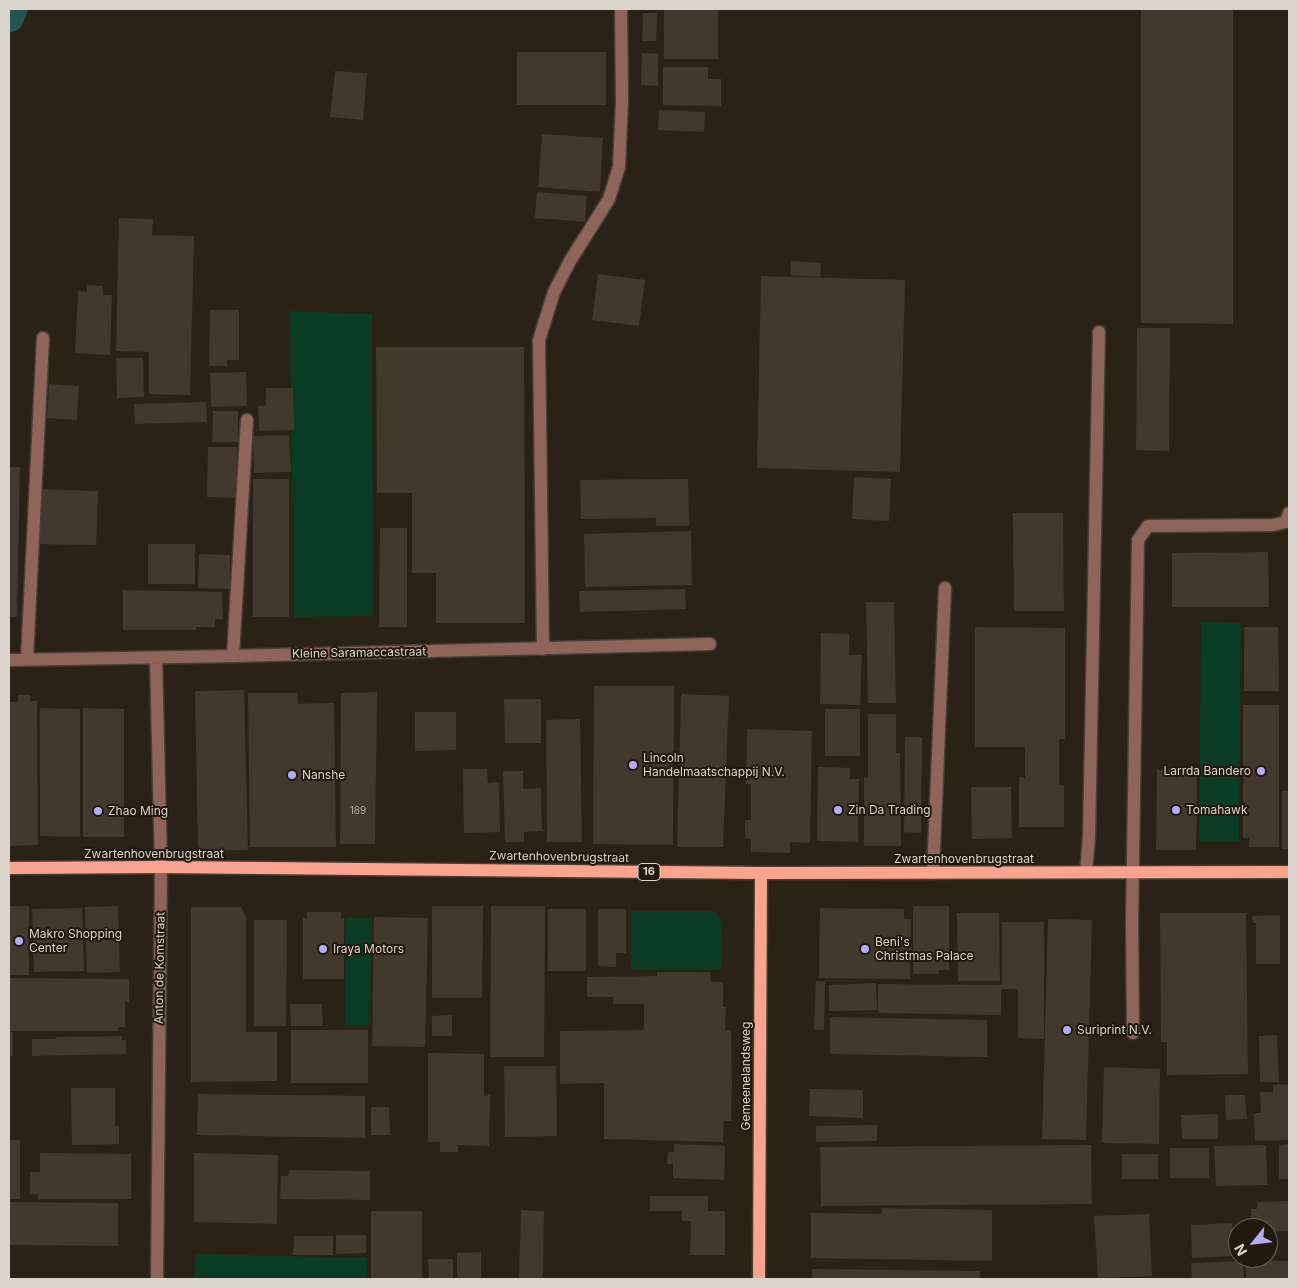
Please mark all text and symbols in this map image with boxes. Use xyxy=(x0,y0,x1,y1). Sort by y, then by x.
street label: Kleine Saramaccastraat xyxy=(292,645,426,661)
place label: Lincoln Handelmaatschappij N.V. xyxy=(643,751,785,779)
marker: Lincoln Handelmaatschappij N.V. xyxy=(627,759,639,771)
place label: Larrda Bandero xyxy=(1163,764,1251,778)
marker: Larrda Bandero xyxy=(1255,765,1267,777)
place label: Nanshe xyxy=(302,768,345,782)
marker: Nanshe xyxy=(286,769,298,781)
place label: Zin Da Trading xyxy=(848,803,931,817)
place label: Tomahawk xyxy=(1186,803,1247,817)
place label: Zhao Ming xyxy=(108,804,168,818)
marker: Zin Da Trading xyxy=(832,804,844,816)
marker: Tomahawk xyxy=(1170,804,1182,816)
marker: Zhao Ming xyxy=(92,805,104,817)
house number: 189 xyxy=(350,805,366,817)
street label: Zwartenhovenbrugstraat xyxy=(84,847,224,861)
street label: Zwartenhovenbrugstraat xyxy=(489,849,629,865)
street label: Zwartenhovenbrugstraat xyxy=(894,852,1034,866)
road number: 16 xyxy=(638,864,660,880)
street label: Anton de Komstraat xyxy=(152,912,168,1024)
place label: Makro Shopping Center xyxy=(29,927,122,955)
marker: Makro Shopping Center xyxy=(13,935,25,947)
place label: Beni's Christmas Palace xyxy=(875,935,974,963)
place label: Iraya Motors xyxy=(333,942,404,956)
marker: Iraya Motors xyxy=(317,943,329,955)
marker: Beni's Christmas Palace xyxy=(859,943,871,955)
street label: Gemeenelandsweg xyxy=(739,1022,753,1130)
place label: Suriprint N.V. xyxy=(1077,1023,1152,1037)
marker: Suriprint N.V. xyxy=(1061,1024,1073,1036)
north arrow xyxy=(1228,1218,1278,1268)
text: N xyxy=(1230,1241,1250,1259)

